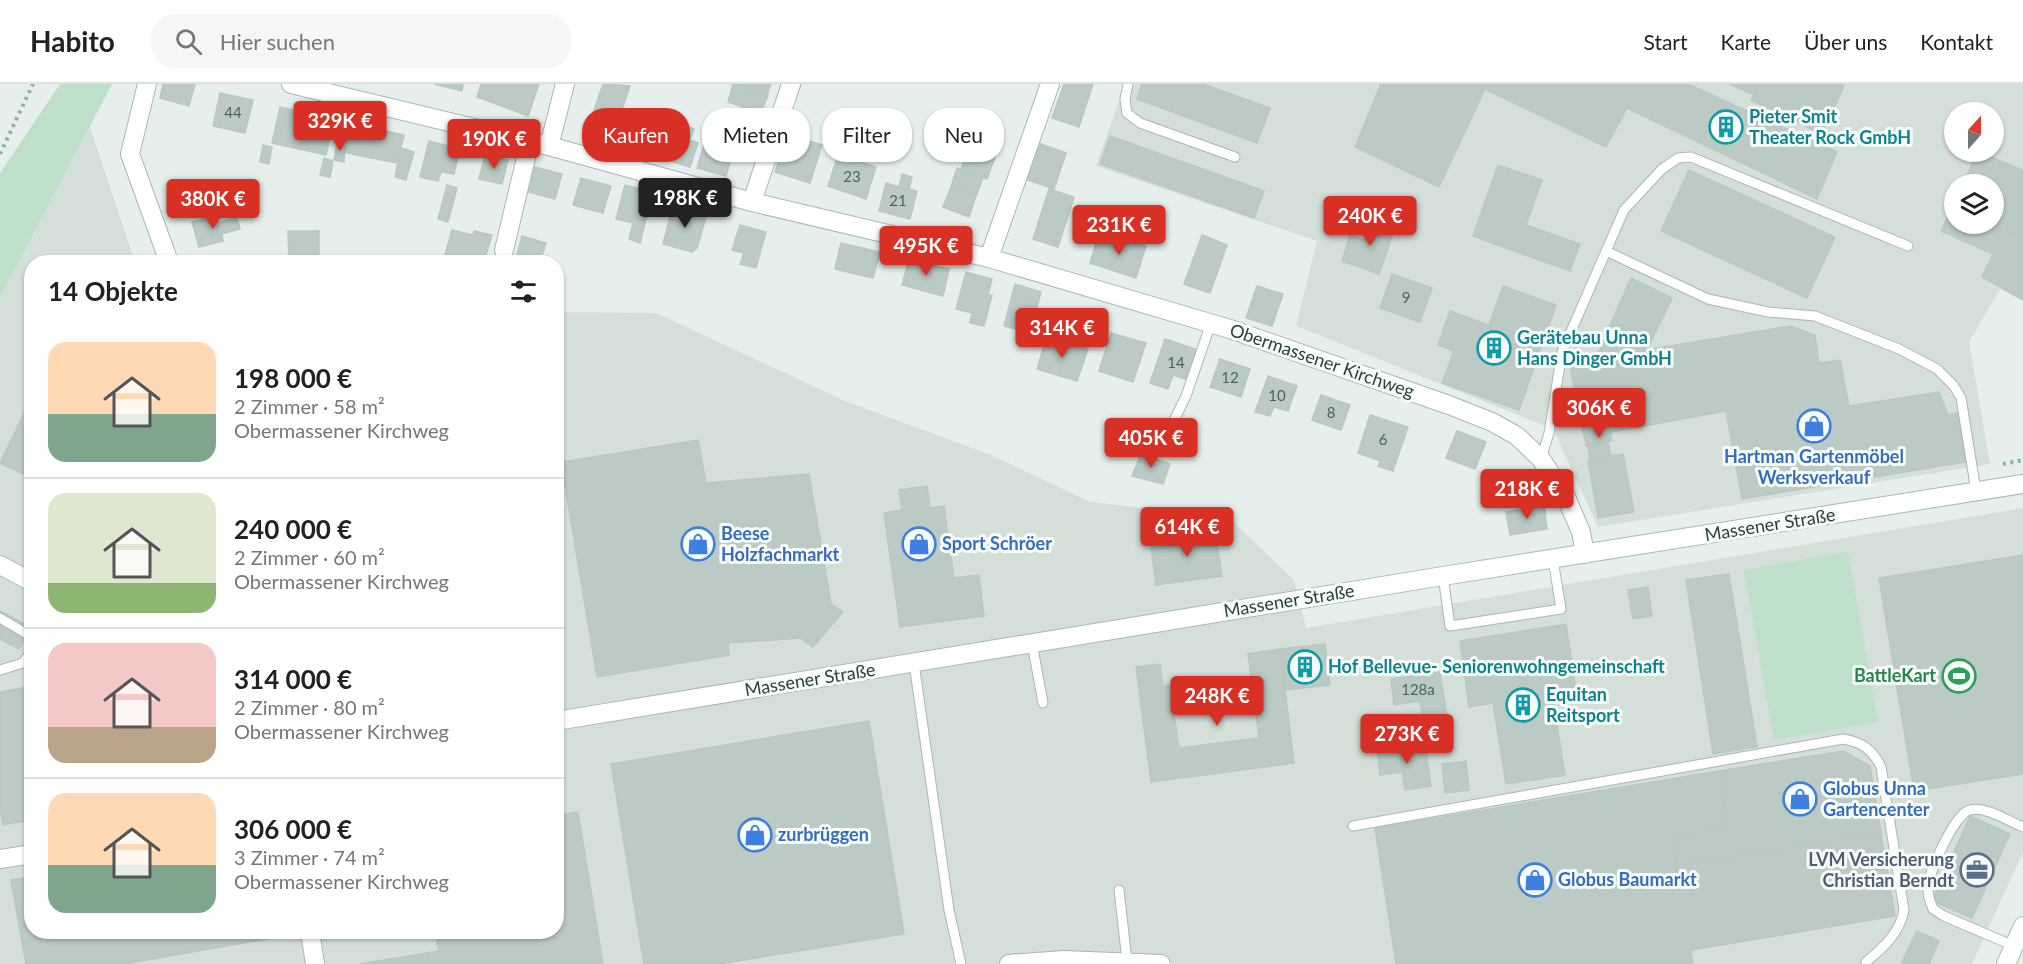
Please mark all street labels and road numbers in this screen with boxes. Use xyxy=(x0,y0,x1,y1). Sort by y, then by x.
street label: Obermassener Kirchweg xyxy=(1227,318,1417,402)
street label: Massener Straße xyxy=(1703,503,1837,545)
street label: Massener Straße xyxy=(1222,579,1356,621)
street label: Massener Straße xyxy=(743,658,877,700)

